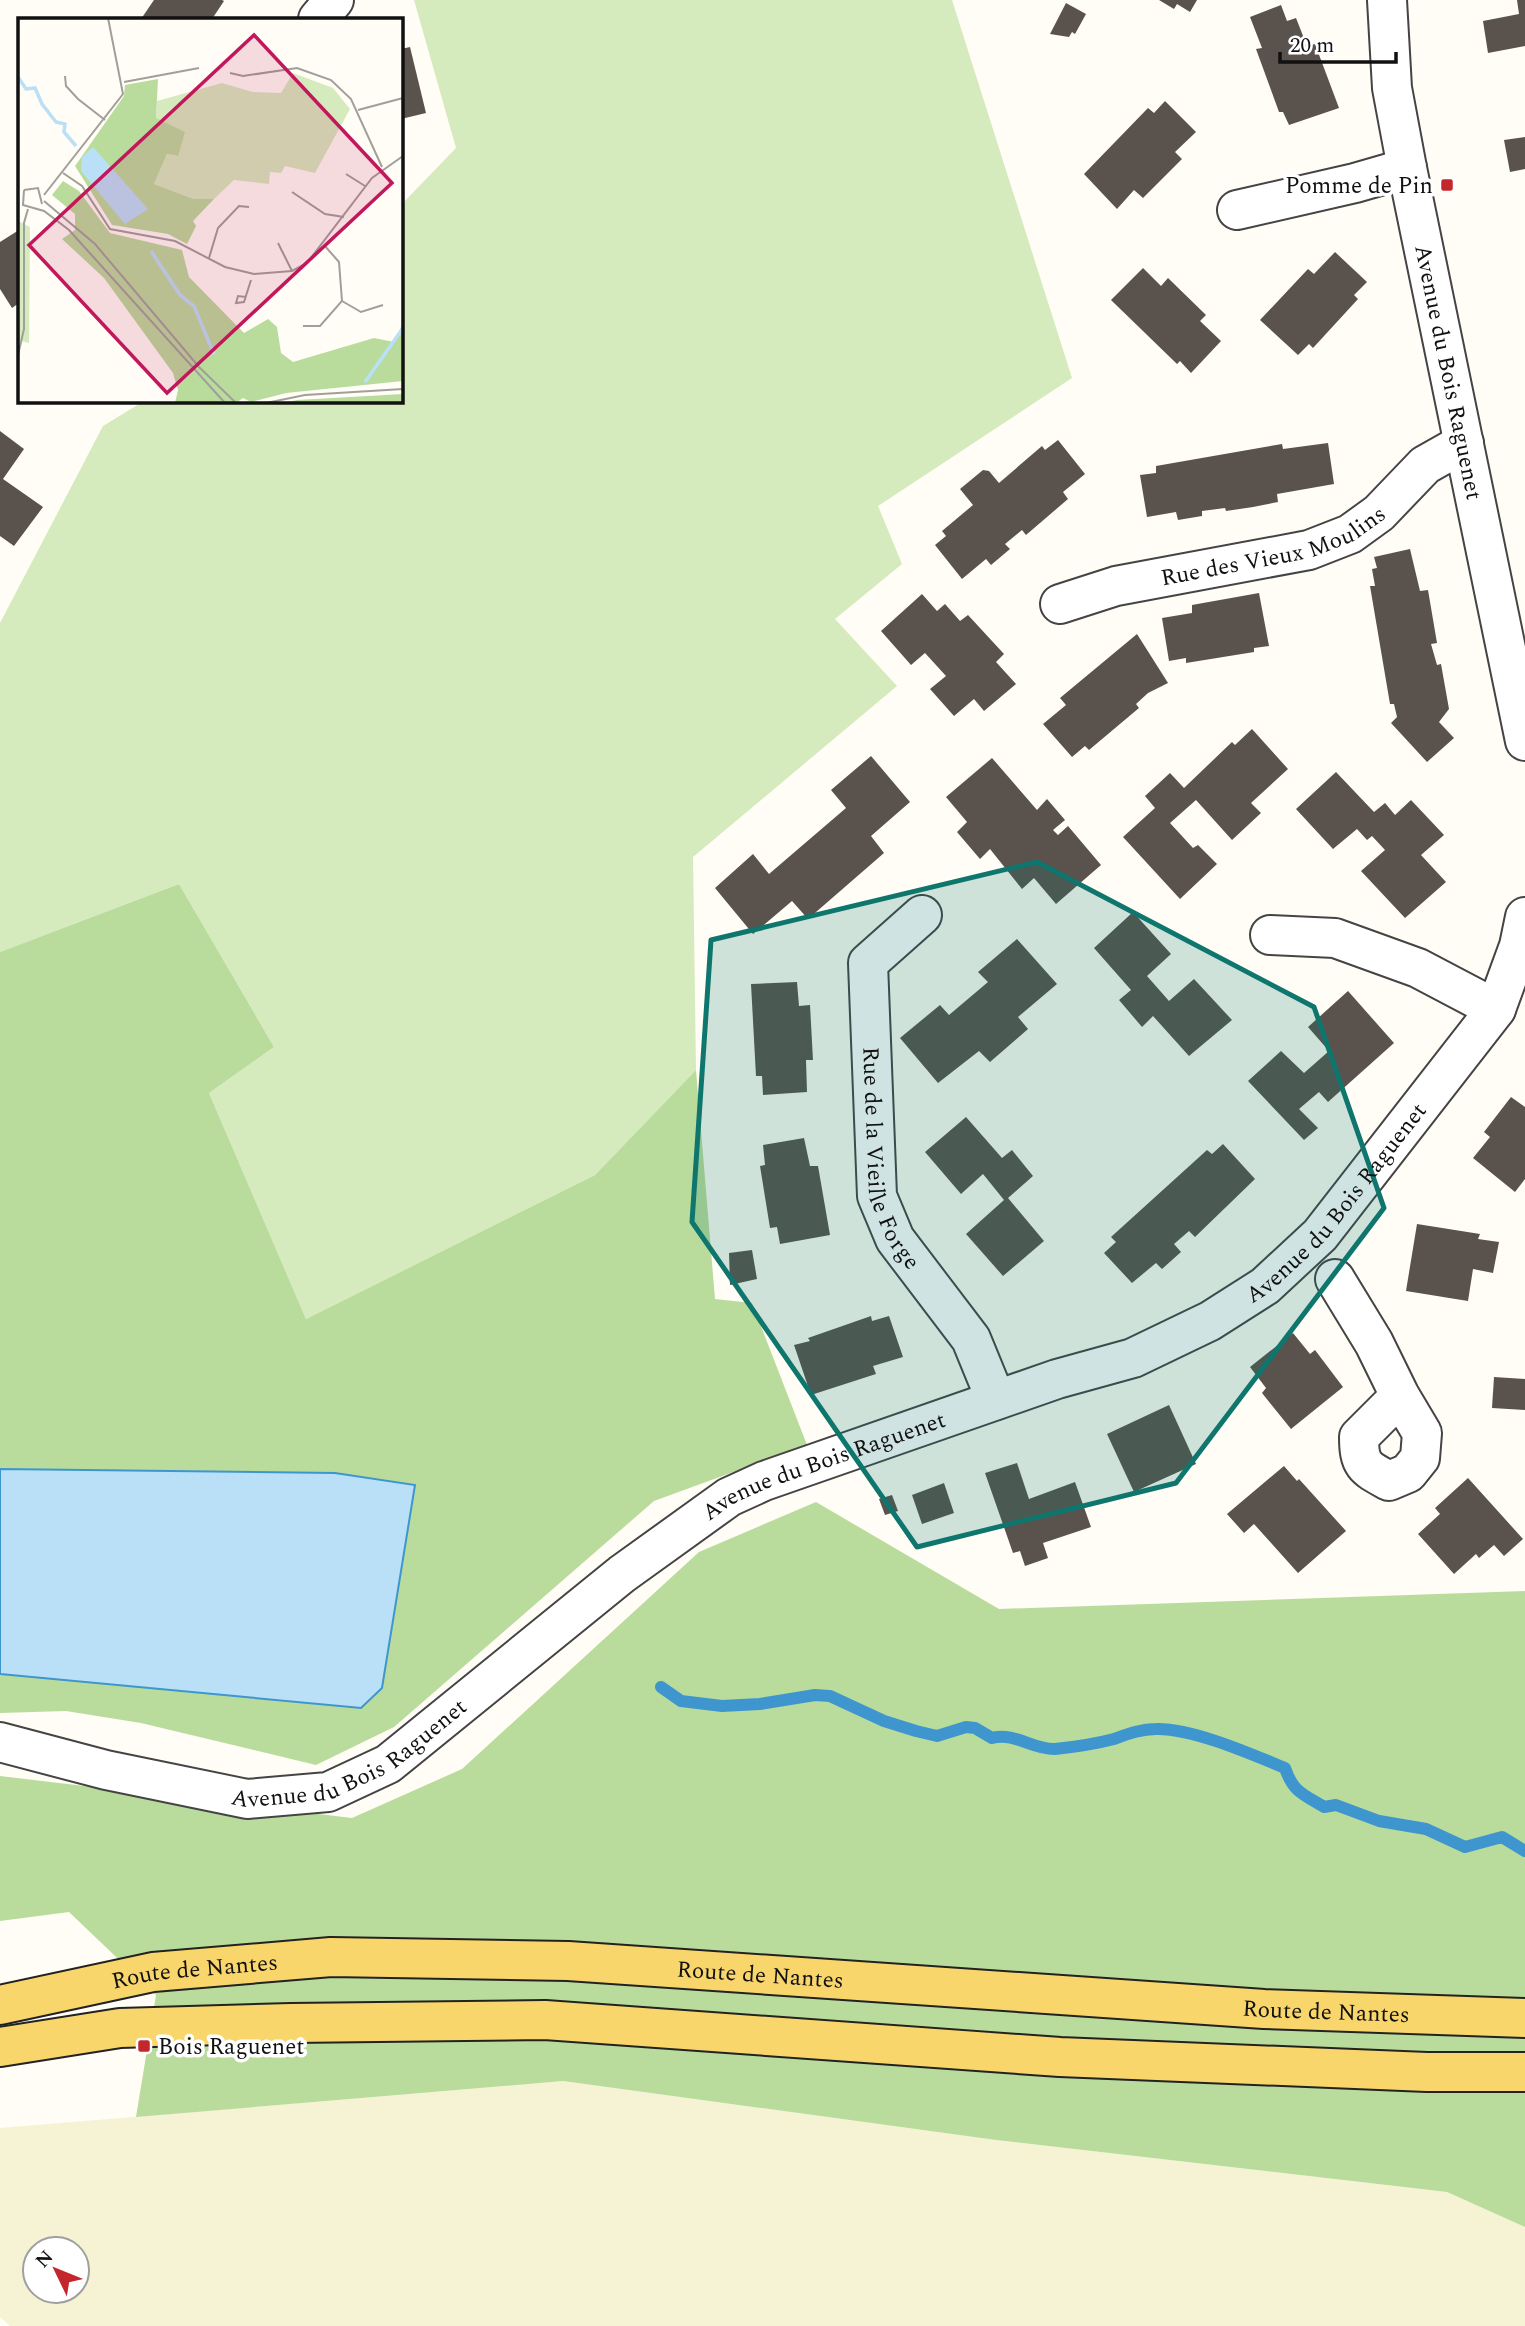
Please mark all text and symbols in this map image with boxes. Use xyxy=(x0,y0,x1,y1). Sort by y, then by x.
inset map xyxy=(18,18,402,402)
scale bar xyxy=(1280,21,1396,65)
text: 20 m xyxy=(1290,30,1334,62)
place label: Pomme de Pin xyxy=(1285,169,1433,204)
marker: Pomme de Pin xyxy=(1439,177,1455,193)
street label: Avenue du Bois Raguenet xyxy=(1404,242,1491,503)
street label: Rue des Vieux Moulins xyxy=(1158,497,1394,596)
street label: Rue de la Vieille Forge xyxy=(852,1046,928,1278)
street label: Avenue du Bois Raguenet xyxy=(1239,1096,1436,1313)
street label: Avenue du Bois Raguenet xyxy=(695,1403,951,1530)
street label: Avenue du Bois Raguenet xyxy=(228,1691,475,1818)
street label: Route de Nantes xyxy=(108,1946,279,1999)
street label: Route de Nantes xyxy=(676,1953,845,1999)
street label: Route de Nantes xyxy=(1241,1992,1410,2033)
place label: Bois Raguenet xyxy=(158,2030,305,2065)
marker: Bois Raguenet xyxy=(136,2038,152,2054)
north arrow xyxy=(21,2235,91,2305)
text: N xyxy=(29,2244,61,2275)

